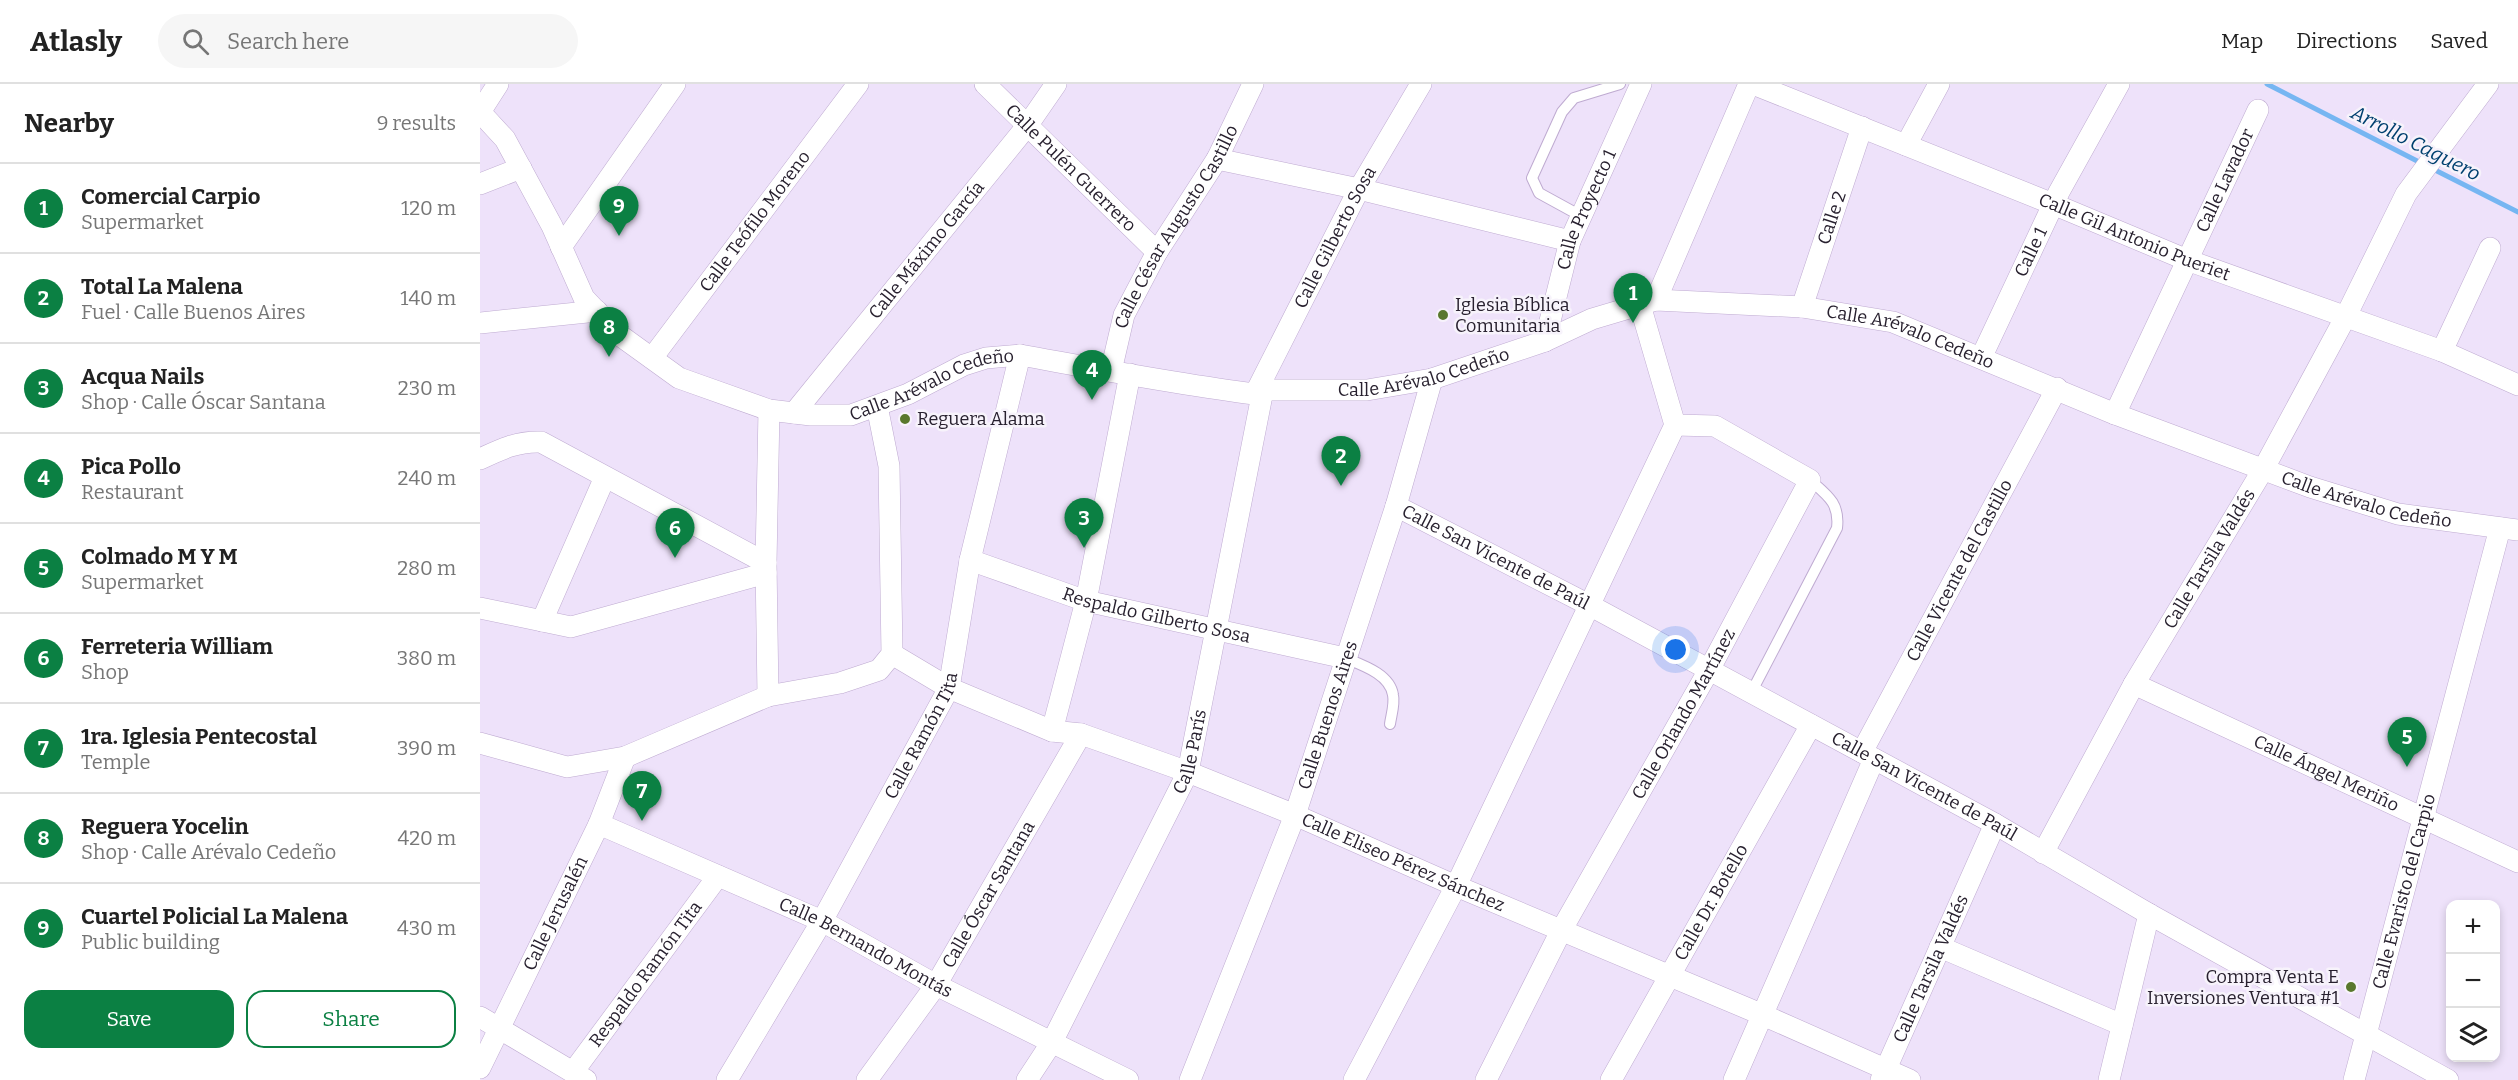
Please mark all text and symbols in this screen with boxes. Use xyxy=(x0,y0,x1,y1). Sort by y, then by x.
search box xyxy=(158,14,578,68)
text: Atlasly xyxy=(30,25,122,58)
icon: search xyxy=(179,25,212,58)
text: Search here xyxy=(227,28,349,55)
text: Map xyxy=(2221,28,2263,54)
text: Directions xyxy=(2296,28,2397,54)
text: Saved xyxy=(2430,28,2488,54)
street label: Calle Pulén Guerrero xyxy=(1001,99,1141,236)
water label: Arrollo Caguero xyxy=(2347,100,2485,186)
text: Nearby xyxy=(24,108,114,139)
text: 9 results xyxy=(377,111,456,135)
street label: Calle César Augusto Castillo xyxy=(1110,121,1243,331)
street label: Calle Lavador xyxy=(2191,125,2259,236)
street label: Calle Proyecto 1 xyxy=(1552,145,1621,272)
street label: Calle Teófilo Moreno xyxy=(695,146,815,296)
street label: Calle Gilberto Sosa xyxy=(1289,162,1381,312)
street label: Calle Máximo García xyxy=(864,176,989,323)
text: Comercial Carpio xyxy=(81,183,260,210)
pin: 9 xyxy=(600,186,638,236)
street label: Calle 2 xyxy=(1813,188,1851,247)
street label: Calle Gil Antonio Pueriet xyxy=(2036,188,2234,286)
text: 1 xyxy=(39,196,48,220)
text: 120 m xyxy=(401,196,456,220)
text: Supermarket xyxy=(81,210,204,234)
street label: Calle 1 xyxy=(2010,223,2052,280)
text: Total La Malena xyxy=(81,273,243,300)
pin: 1 xyxy=(1614,274,1652,323)
text: 2 xyxy=(38,286,49,310)
text: 140 m xyxy=(400,286,456,310)
place label: Iglesia Bíblica Comunitaria xyxy=(1455,294,1570,337)
text: Fuel · Calle Buenos Aires xyxy=(81,300,305,324)
street label: Calle Arévalo Cedeño xyxy=(1825,300,1997,374)
pin: 8 xyxy=(590,308,628,357)
marker: Iglesia Bíblica Comunitaria xyxy=(1436,308,1450,322)
street label: Calle Arévalo Cedeño xyxy=(1338,343,1512,401)
street label: Calle Arévalo Cedeño xyxy=(846,345,1015,426)
pin: 4 xyxy=(1072,350,1112,400)
text: Acqua Nails xyxy=(81,363,204,390)
text: 3 xyxy=(38,376,49,400)
text: 230 m xyxy=(398,376,456,400)
text: Shop · Calle Óscar Santana xyxy=(81,390,326,414)
place label: Reguera Alama xyxy=(917,408,1045,430)
marker: Reguera Alama xyxy=(898,412,912,426)
pin: 2 xyxy=(1322,436,1360,486)
text: Pica Pollo xyxy=(81,453,181,480)
text: 4 xyxy=(37,466,50,490)
text: 240 m xyxy=(398,466,456,490)
street label: Calle Arévalo Cedeño xyxy=(2278,466,2453,532)
street label: Calle Vicente del Castillo xyxy=(1902,475,2017,665)
text: Restaurant xyxy=(81,480,184,504)
street label: Calle Tarsila Valdés xyxy=(2159,485,2260,633)
pin: 3 xyxy=(1064,498,1104,548)
street label: Calle San Vicente de Paúl xyxy=(1398,500,1593,614)
pin: 6 xyxy=(656,508,694,558)
text: Colmado M Y M xyxy=(81,543,238,570)
text: 5 xyxy=(38,556,49,580)
text: 280 m xyxy=(397,556,456,580)
text: Supermarket xyxy=(81,570,204,594)
street label: Respaldo Gilberto Sosa xyxy=(1060,583,1253,648)
street label: Calle Orlando Martínez xyxy=(1627,625,1740,803)
text: Ferreteria William xyxy=(81,633,273,660)
your location xyxy=(1661,635,1690,664)
street label: Calle Buenos Aires xyxy=(1293,638,1362,792)
text: 6 xyxy=(38,646,49,670)
text: 380 m xyxy=(397,646,456,670)
text: Shop xyxy=(81,660,129,684)
street label: Calle Ramón Tita xyxy=(880,671,962,803)
street label: Calle París xyxy=(1168,707,1211,798)
pin: 5 xyxy=(2388,718,2426,767)
text: 1ra. Iglesia Pentecostal xyxy=(81,723,317,750)
street label: Calle San Vicente de Paúl xyxy=(1828,727,2021,845)
street label: Calle Ángel Meriño xyxy=(2250,730,2403,816)
text: 7 xyxy=(38,736,49,760)
text: 390 m xyxy=(397,736,456,760)
text: Temple xyxy=(81,750,150,774)
pin: 7 xyxy=(622,772,662,821)
street label: Calle Evaristo del Carpio xyxy=(2368,791,2440,992)
street label: Calle Eliseo Pérez Sánchez xyxy=(1298,808,1508,916)
text: Reguera Yocelin xyxy=(81,813,249,840)
street label: Calle Óscar Santana xyxy=(937,817,1040,972)
text: 8 xyxy=(37,826,50,850)
text: 420 m xyxy=(398,826,456,850)
text: Shop · Calle Arévalo Cedeño xyxy=(81,840,336,864)
street label: Calle Dr. Botello xyxy=(1670,840,1753,964)
street label: Calle Jerusalén xyxy=(518,852,593,974)
street label: Calle Tarsila Valdés xyxy=(1888,891,1973,1046)
street label: Calle Bernando Montás xyxy=(775,893,956,1002)
street label: Respaldo Ramón Tita xyxy=(584,897,707,1051)
map controls xyxy=(2446,900,2500,1062)
button: + xyxy=(2446,900,2500,954)
text: Cuartel Policial La Malena xyxy=(81,903,348,930)
text: 9 xyxy=(38,916,49,940)
text: 430 m xyxy=(397,916,456,940)
text: Public building xyxy=(81,930,220,954)
button: − xyxy=(2446,954,2500,1008)
place label: Compra Venta E Inversiones Ventura #1 xyxy=(2147,966,2340,1009)
marker: Compra Venta E Inversiones Ventura #1 xyxy=(2344,980,2358,994)
button: Save xyxy=(24,990,234,1048)
button: Share xyxy=(246,990,456,1048)
button: layers xyxy=(2446,1008,2500,1062)

